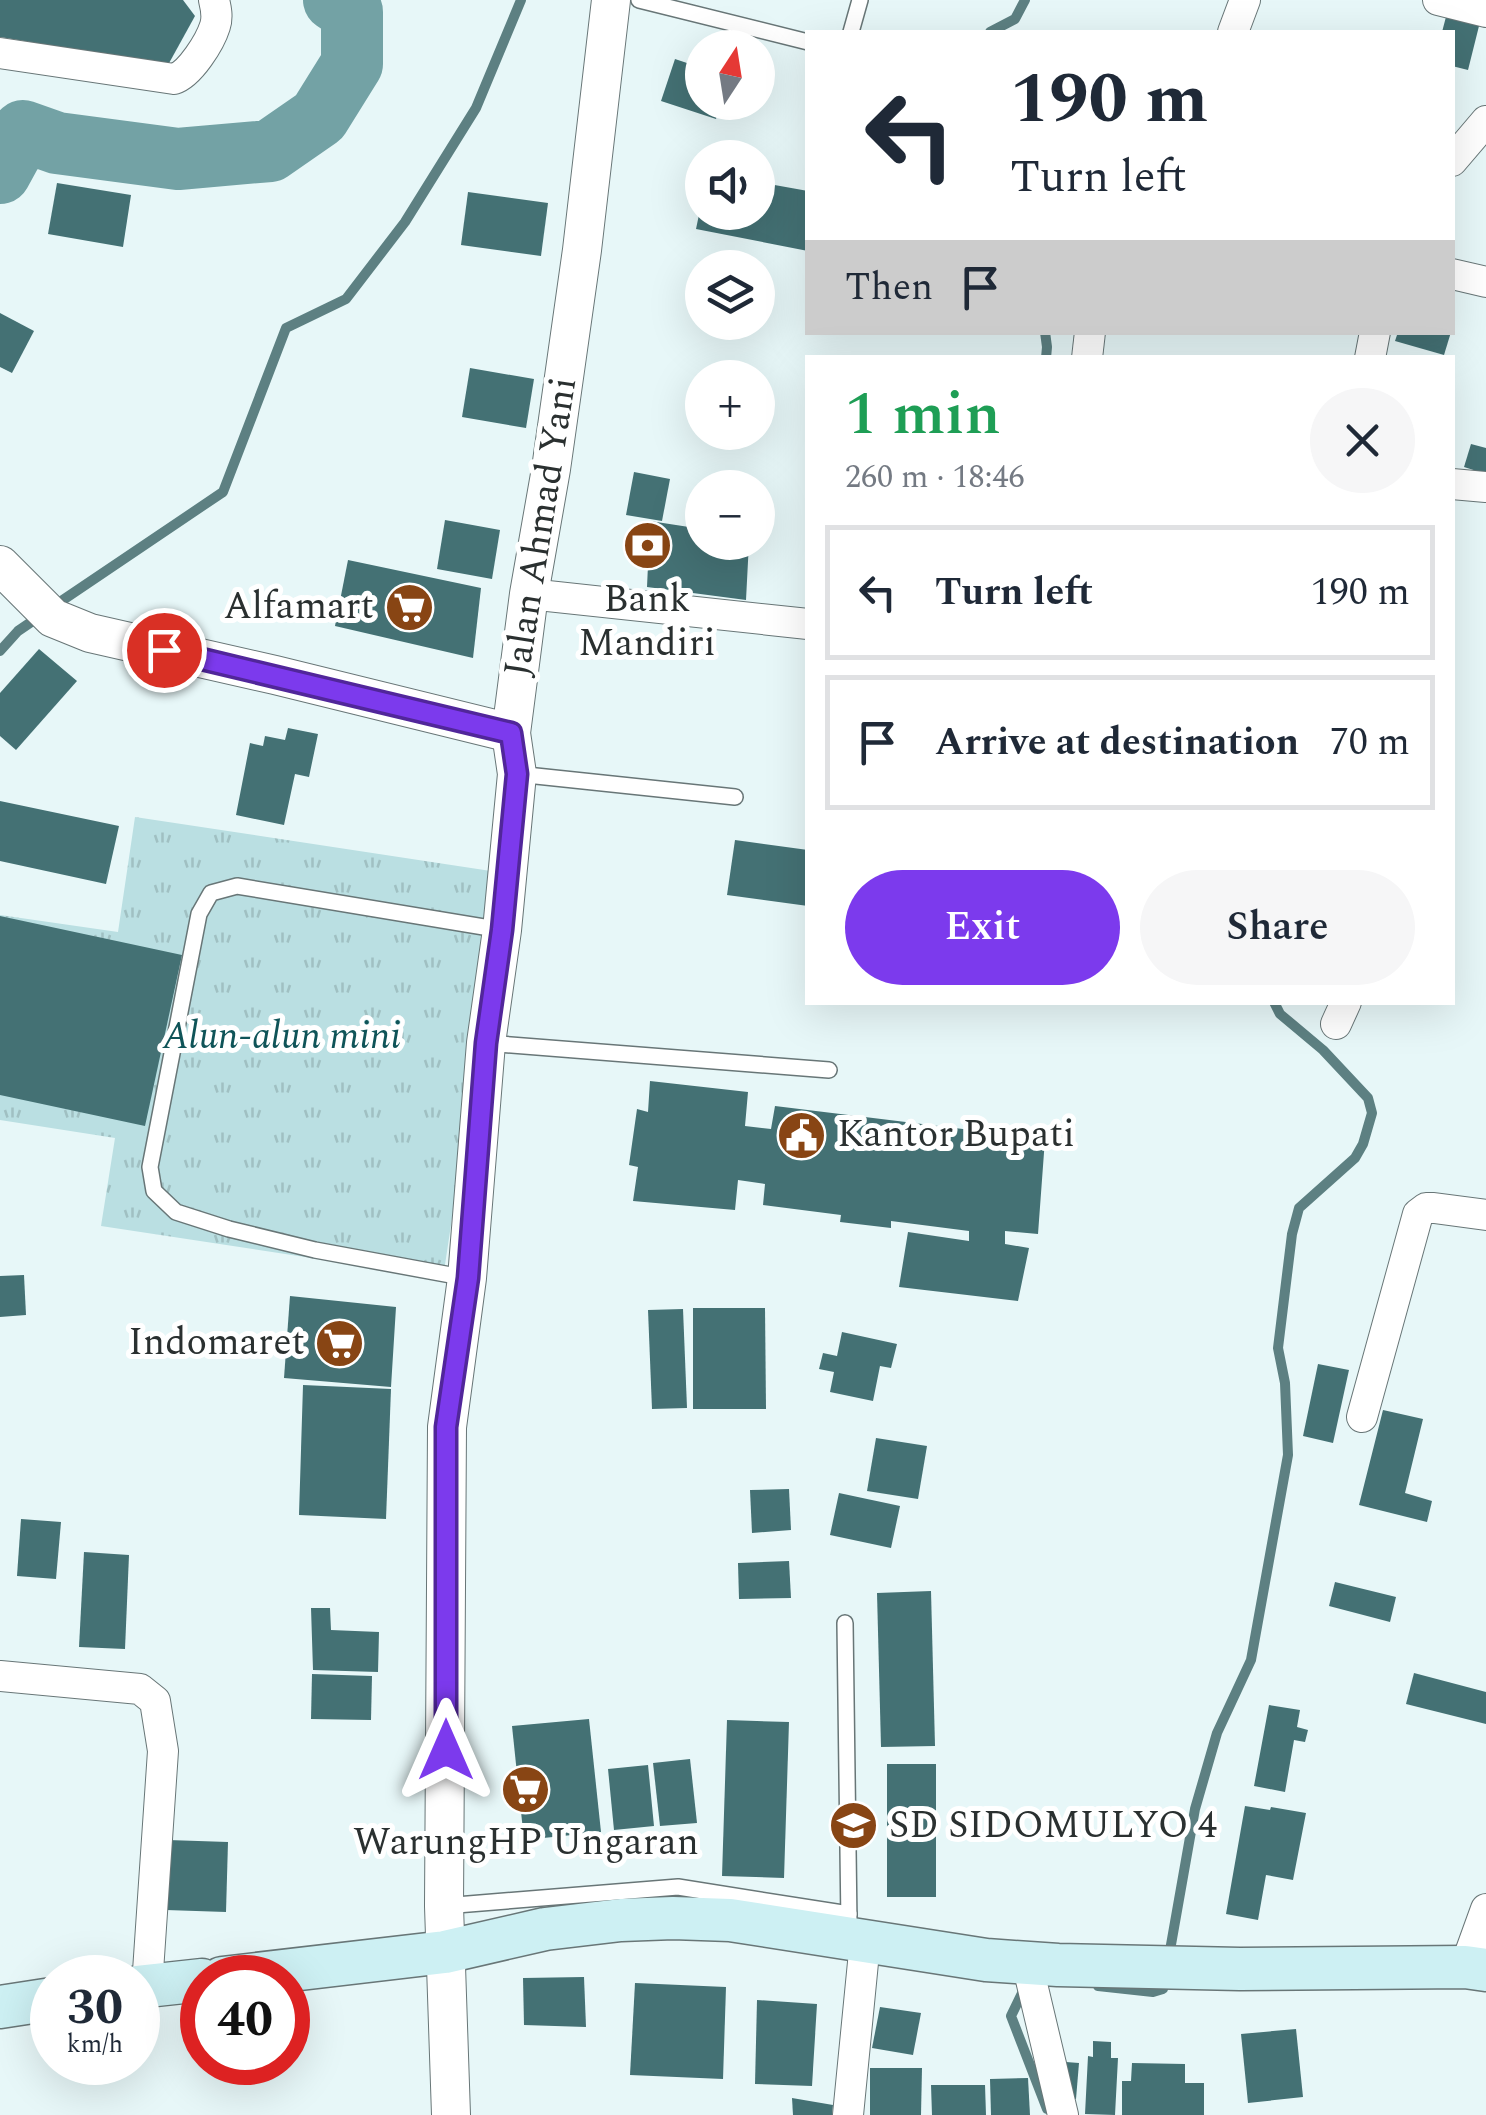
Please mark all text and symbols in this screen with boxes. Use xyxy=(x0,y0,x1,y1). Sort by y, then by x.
north arrow xyxy=(685,30,775,120)
map controls xyxy=(685,30,775,560)
text: 190 m xyxy=(1010,47,1208,153)
icon: left xyxy=(845,70,975,200)
button: sound xyxy=(685,140,775,230)
text: Turn left xyxy=(1010,143,1187,212)
button: layers xyxy=(685,250,775,340)
text: Then xyxy=(845,259,933,317)
icon: arrive xyxy=(953,260,1008,315)
button: + xyxy=(685,360,775,450)
text: 1 min xyxy=(845,369,1001,461)
street label: Jalan Ahmad Yani xyxy=(489,373,593,681)
button: close xyxy=(1310,388,1415,493)
text: 260 m · 18:46 xyxy=(845,453,1025,502)
button: − xyxy=(685,470,775,560)
bank icon: Bank Mandiri xyxy=(621,520,673,572)
text: Turn left xyxy=(935,564,1093,622)
text: 190 m xyxy=(1311,564,1410,622)
icon: left xyxy=(850,565,905,620)
place label: Bank Mandiri xyxy=(578,571,716,673)
place label: Alfamart xyxy=(224,578,374,636)
supermarket icon: Alfamart xyxy=(383,581,435,633)
pin xyxy=(122,608,207,693)
icon: arrive xyxy=(137,623,192,678)
text: Arrive at destination xyxy=(935,714,1299,772)
text: 70 m xyxy=(1330,714,1410,772)
icon: arrive xyxy=(850,715,905,770)
button: Exit xyxy=(845,870,1120,985)
button: Share xyxy=(1140,870,1415,985)
park label: Alun-alun mini xyxy=(162,1008,401,1066)
place label: Kantor Bupati xyxy=(837,1106,1075,1164)
public building icon: Kantor Bupati xyxy=(776,1109,828,1161)
place label: Indomaret xyxy=(128,1314,305,1372)
supermarket icon: Indomaret xyxy=(314,1317,366,1369)
position arrow xyxy=(394,1698,498,1802)
supermarket icon: WarungHP Ungaran xyxy=(500,1763,552,1815)
place label: SD SIDOMULYO 4 xyxy=(889,1797,1217,1855)
school or university icon: SD SIDOMULYO 4 xyxy=(828,1800,880,1852)
place label: WarungHP Ungaran xyxy=(353,1814,699,1872)
speed limit sign: 40 xyxy=(180,1955,310,2085)
text: 30 xyxy=(67,1970,123,2046)
text: km/h xyxy=(67,2026,123,2064)

